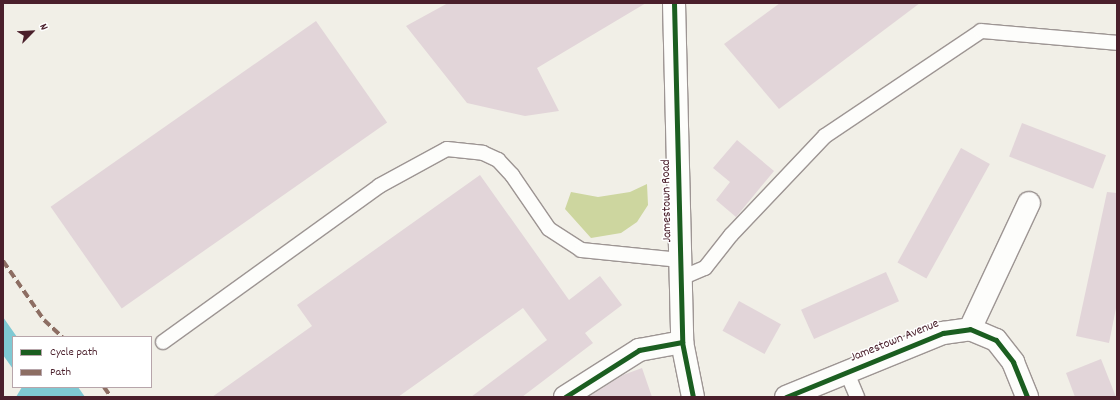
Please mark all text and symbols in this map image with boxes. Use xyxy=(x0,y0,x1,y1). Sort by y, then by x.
north arrow xyxy=(12,12,52,52)
text: N xyxy=(35,21,51,33)
street label: Jamestown Road xyxy=(659,159,677,243)
street label: Jamestown Avenue xyxy=(848,317,942,367)
legend xyxy=(12,336,152,388)
text: Cycle path xyxy=(50,344,98,361)
text: Path xyxy=(50,364,71,381)

